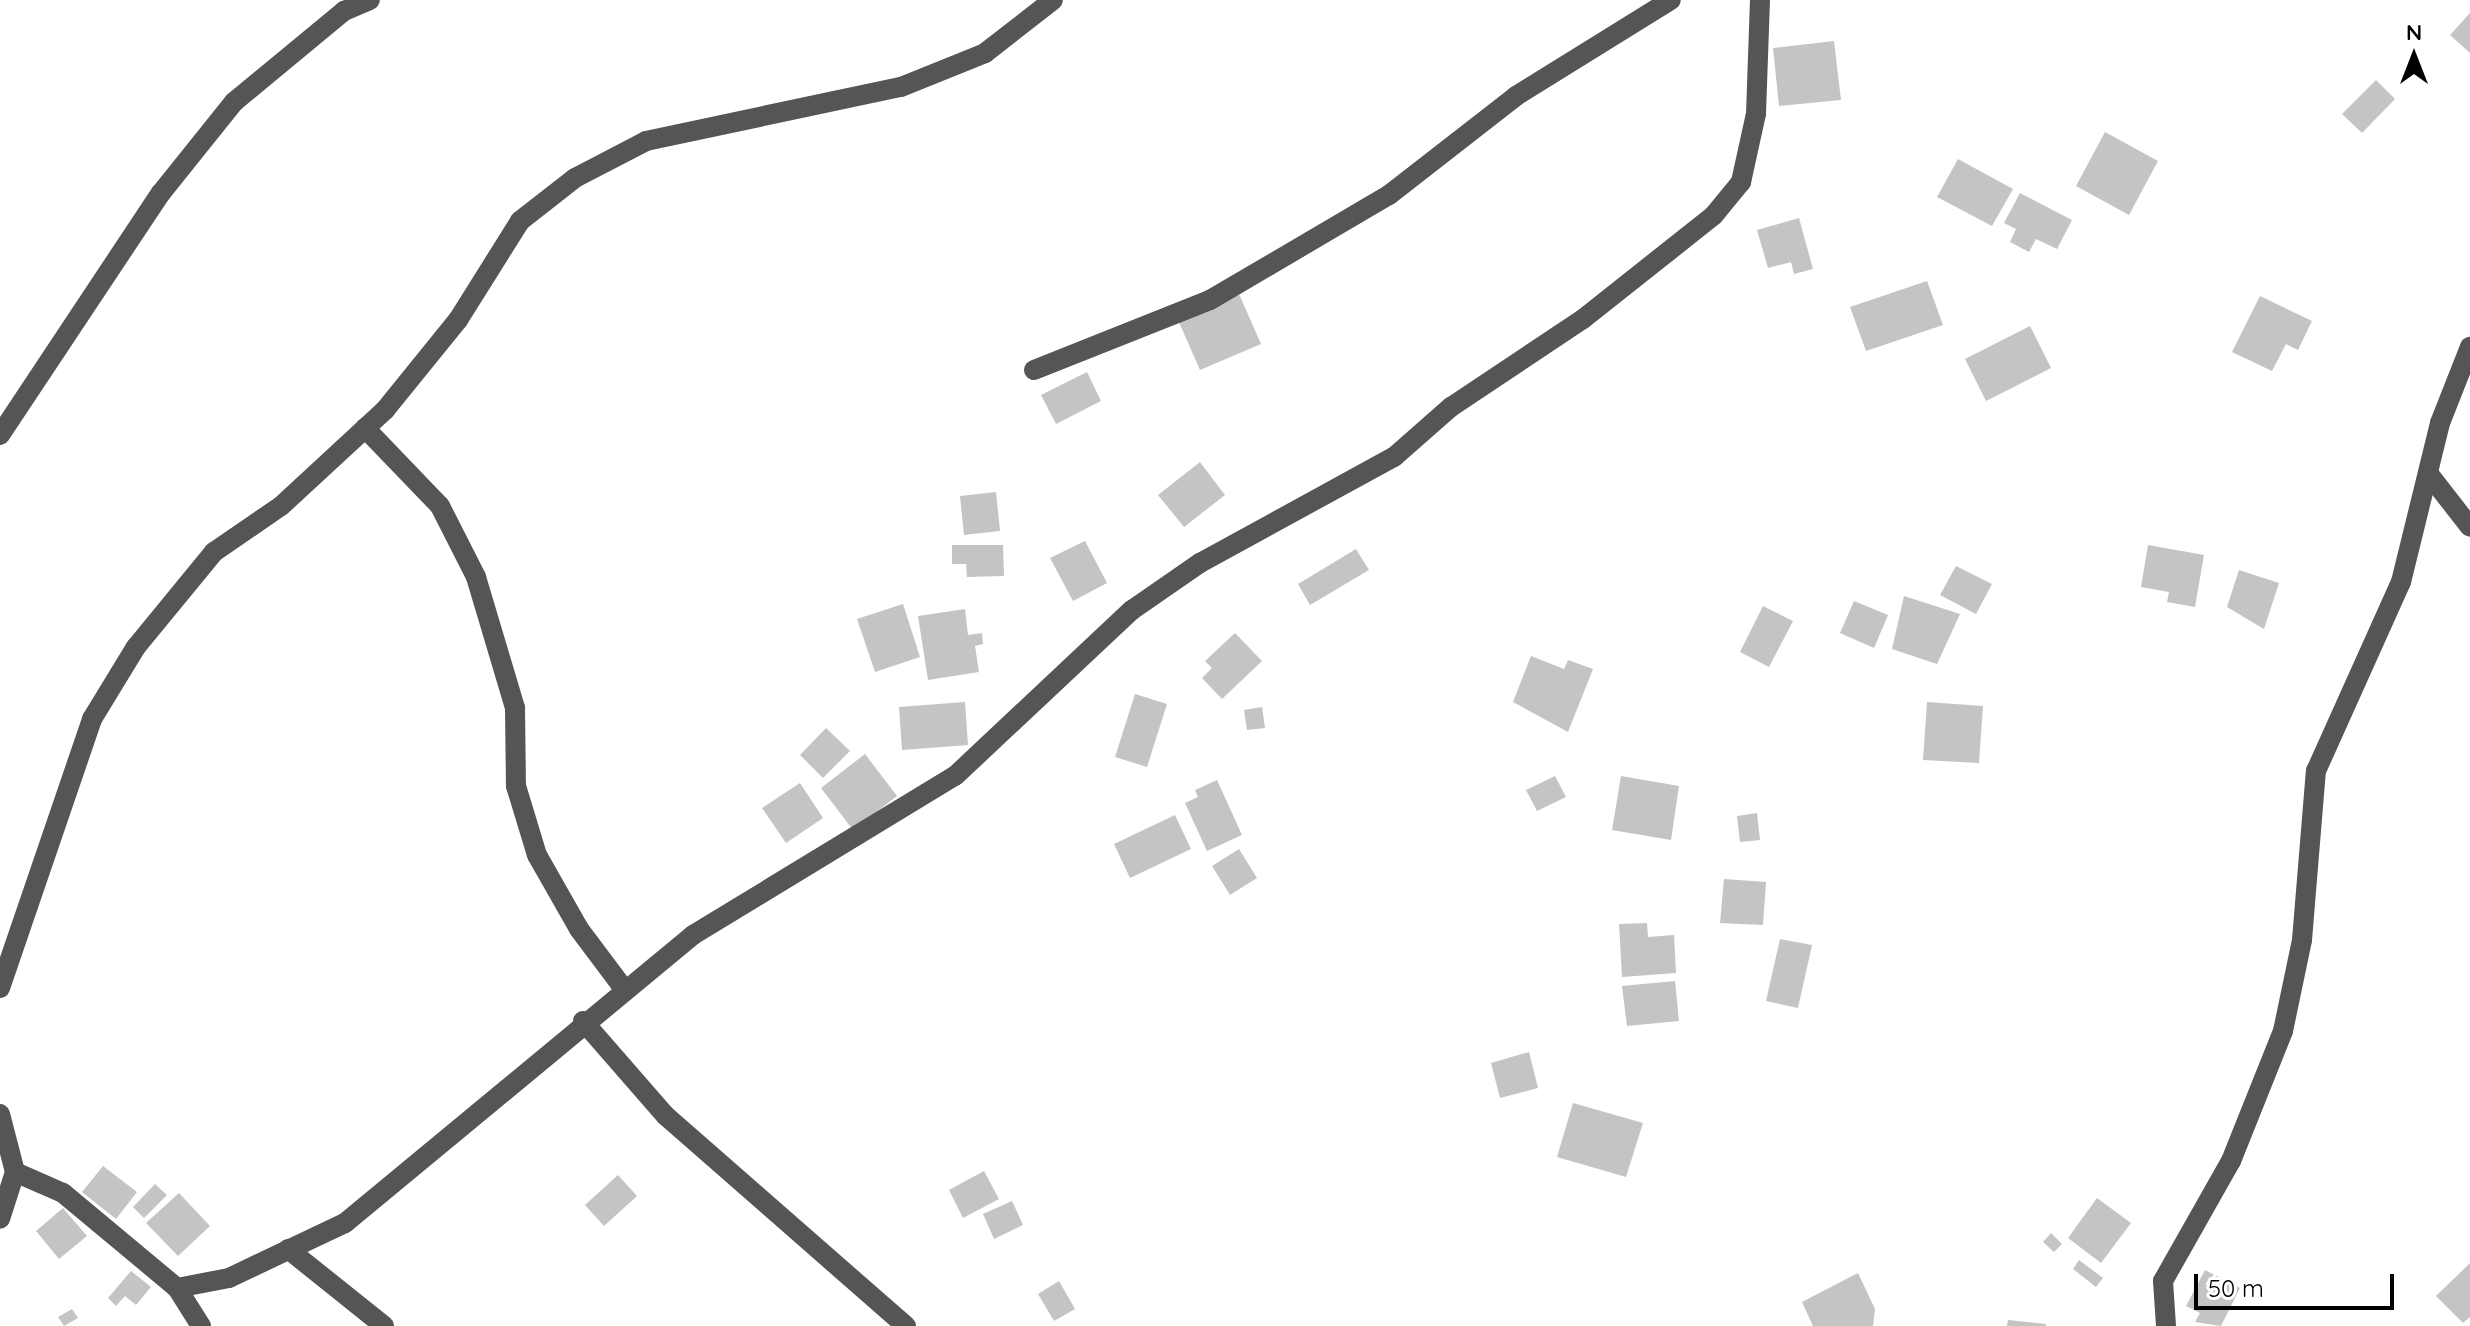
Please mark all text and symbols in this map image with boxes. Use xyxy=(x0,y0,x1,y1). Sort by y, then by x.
north arrow xyxy=(2374,16,2454,96)
text: N xyxy=(2406,18,2422,46)
scale bar xyxy=(2198,1258,2398,1308)
text: 50 m xyxy=(2208,1273,2264,1303)

